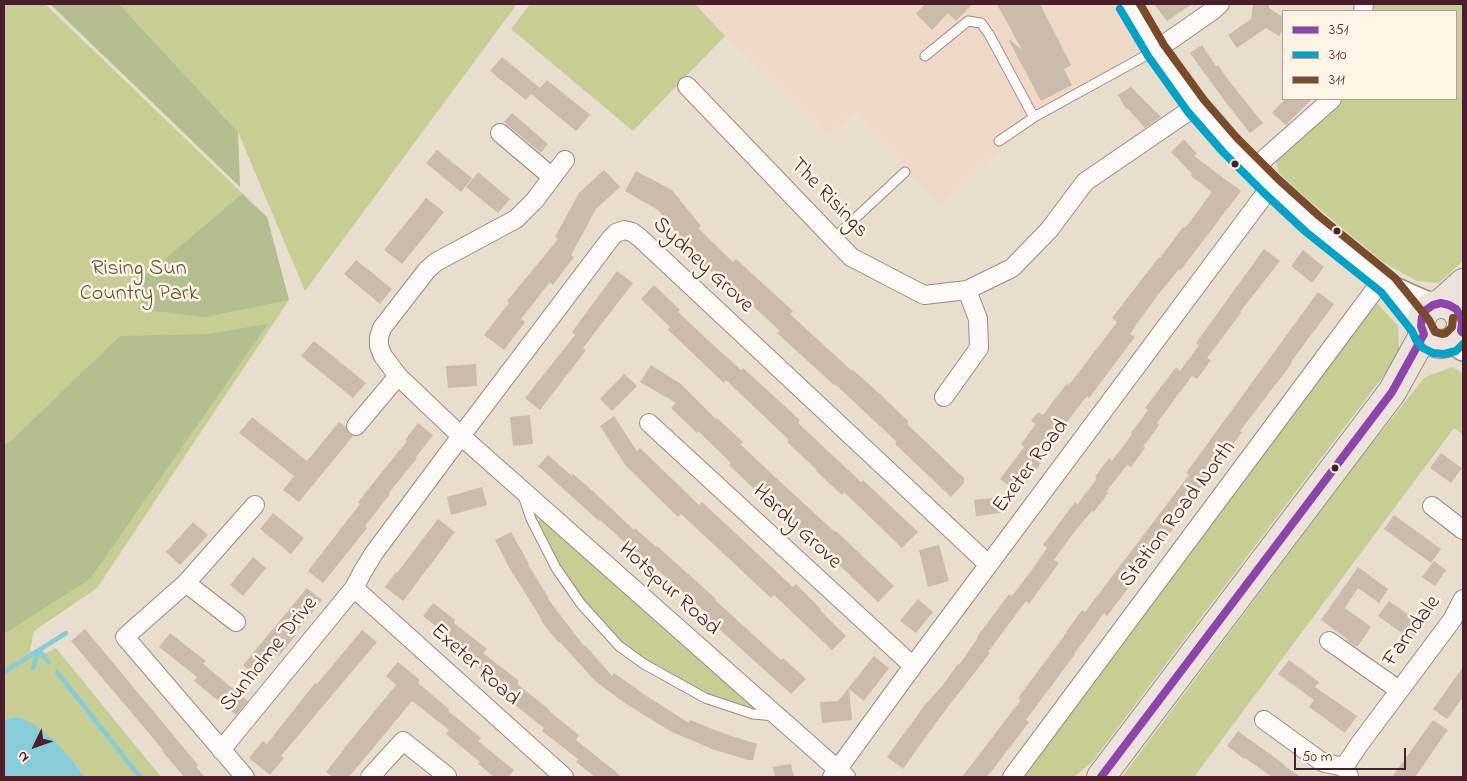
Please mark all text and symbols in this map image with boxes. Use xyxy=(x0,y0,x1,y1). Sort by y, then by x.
legend xyxy=(1282,10,1457,100)
text: 351 xyxy=(1329,19,1349,41)
text: 310 xyxy=(1329,44,1346,66)
text: 311 xyxy=(1329,69,1345,91)
street label: The Risings xyxy=(783,153,873,245)
unlabelled marker xyxy=(1230,159,1240,169)
street label: Sydney Grove xyxy=(646,212,758,320)
unlabelled marker xyxy=(1332,226,1342,236)
park label: Rising Sun Country Park xyxy=(80,257,198,308)
street label: Exeter Road xyxy=(988,415,1076,519)
street label: Station Road North xyxy=(1115,436,1243,594)
unlabelled marker xyxy=(1330,463,1340,473)
street label: Hardy Grove xyxy=(746,480,846,576)
street label: Hotspur Road xyxy=(612,538,724,642)
street label: Farndale xyxy=(1378,591,1448,673)
street label: Sunholme Drive xyxy=(215,592,325,718)
street label: Exeter Road xyxy=(424,619,524,713)
north arrow xyxy=(10,721,60,771)
scale bar xyxy=(1297,738,1410,770)
text: N xyxy=(13,746,34,767)
text: 50 m xyxy=(1302,746,1332,768)

